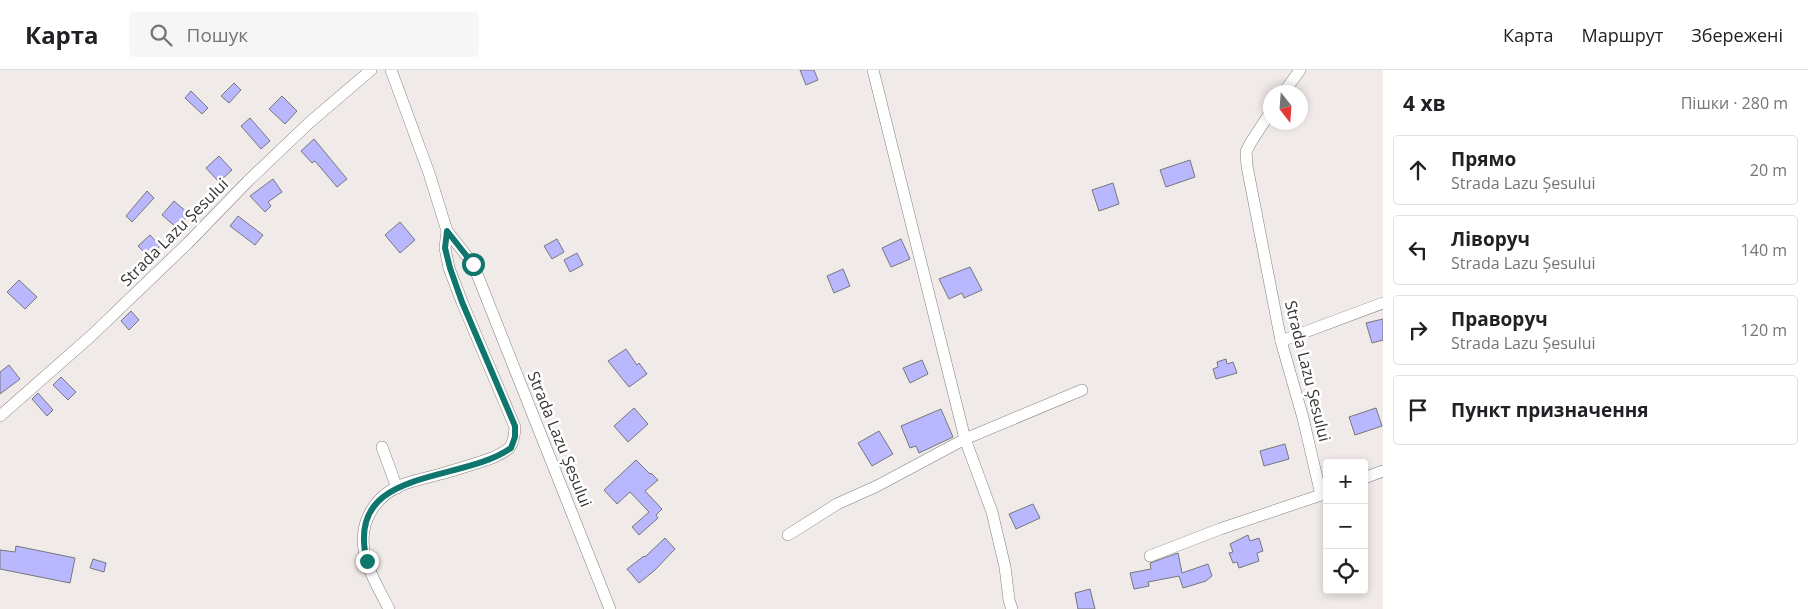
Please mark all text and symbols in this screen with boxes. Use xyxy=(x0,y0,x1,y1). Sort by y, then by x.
search box xyxy=(129,12,479,57)
text: Карта xyxy=(25,18,99,51)
icon: search xyxy=(147,21,175,49)
text: Пошук xyxy=(187,22,248,48)
text: Карта xyxy=(1503,23,1554,47)
text: Маршрут xyxy=(1582,23,1663,47)
text: Збережені xyxy=(1691,23,1783,47)
north arrow xyxy=(1263,85,1308,130)
text: 4 хв xyxy=(1403,89,1446,117)
text: Пішки · 280 m xyxy=(1681,92,1788,114)
text: Прямо xyxy=(1451,146,1516,172)
icon: ahead xyxy=(1404,156,1432,184)
text: 20 m xyxy=(1750,159,1787,181)
text: Strada Lazu Șesului xyxy=(1451,172,1596,194)
street label: Strada Lazu Șesului xyxy=(115,173,233,291)
text: Ліворуч xyxy=(1451,226,1530,252)
icon: left xyxy=(1404,236,1432,264)
text: 140 m xyxy=(1741,239,1787,261)
text: Strada Lazu Șesului xyxy=(1451,252,1596,274)
route start xyxy=(462,253,485,276)
street label: Strada Lazu Șesului xyxy=(1280,298,1336,444)
text: Праворуч xyxy=(1451,306,1548,332)
icon: right xyxy=(1404,316,1432,344)
text: 120 m xyxy=(1741,319,1787,341)
text: Strada Lazu Șesului xyxy=(1451,332,1596,354)
street label: Strada Lazu Șesului xyxy=(523,368,597,510)
icon: arrive xyxy=(1404,396,1432,424)
text: Пункт призначення xyxy=(1451,397,1649,423)
map controls xyxy=(1323,459,1368,594)
button: + xyxy=(1323,459,1368,504)
button: − xyxy=(1323,504,1368,549)
button: locate xyxy=(1323,549,1368,594)
route end xyxy=(356,550,379,573)

